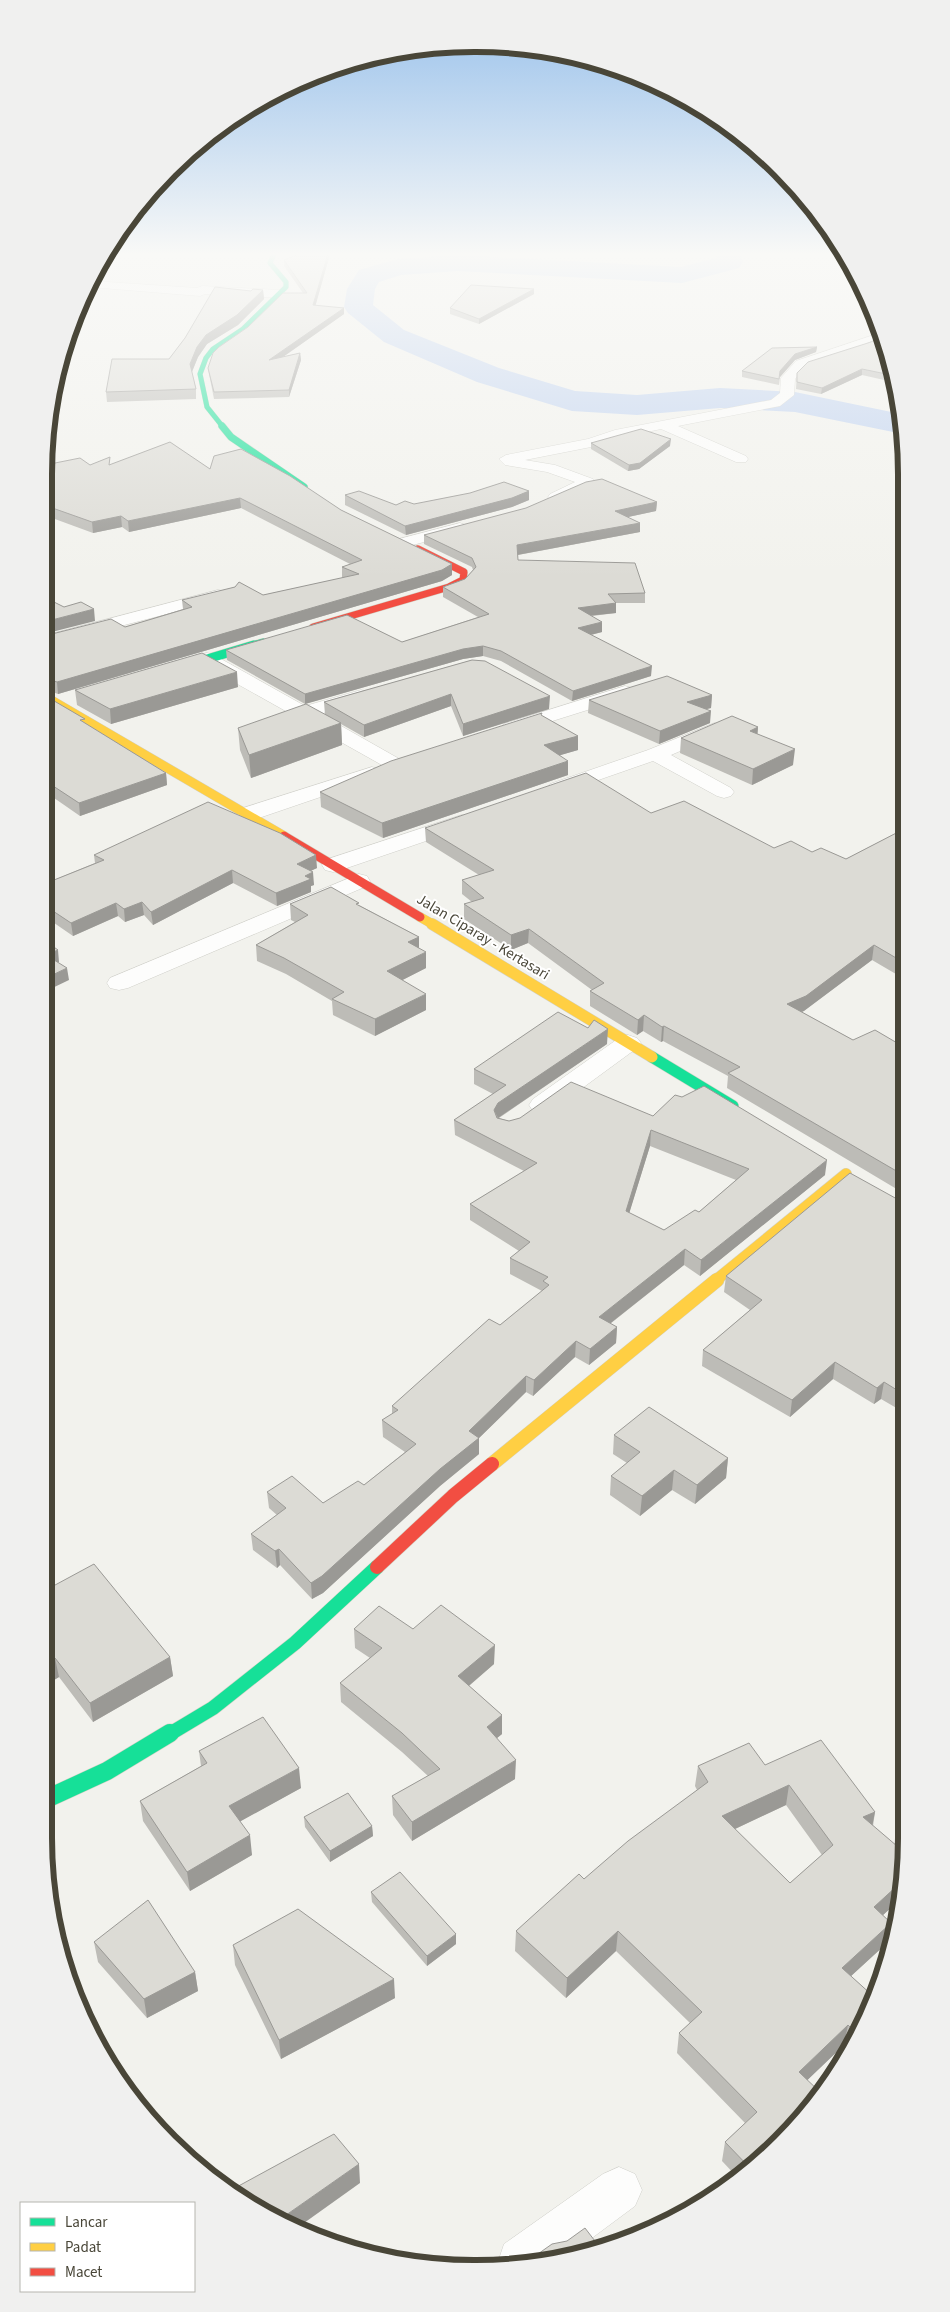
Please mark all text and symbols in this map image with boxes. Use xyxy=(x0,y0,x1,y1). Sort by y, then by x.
street label: Jalan Ciparay - Kertasari xyxy=(413,889,553,985)
legend xyxy=(20,2202,195,2292)
text: Lancar xyxy=(65,2212,108,2233)
text: Padat xyxy=(65,2237,101,2258)
text: Macet xyxy=(65,2262,102,2283)

